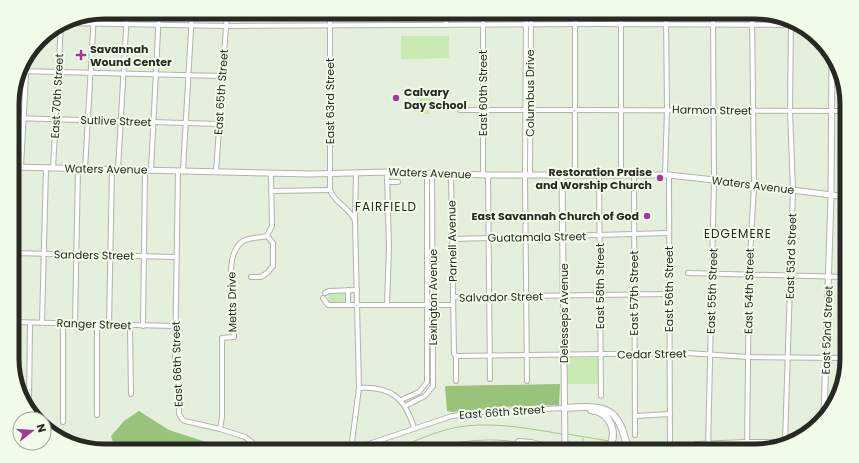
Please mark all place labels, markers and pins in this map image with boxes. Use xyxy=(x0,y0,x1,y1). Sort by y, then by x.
place label: Savannah Wound Center xyxy=(90,41,172,70)
marker: Savannah Wound Center xyxy=(75,49,87,61)
place label: Calvary Day School xyxy=(404,84,467,113)
marker: Calvary Day School xyxy=(391,93,401,103)
place label: Restoration Praise and Worship Church xyxy=(535,164,652,193)
marker: Restoration Praise and Worship Church xyxy=(655,173,665,183)
place label: East Savannah Church of God xyxy=(472,208,639,224)
marker: East Savannah Church of God xyxy=(642,211,652,221)

